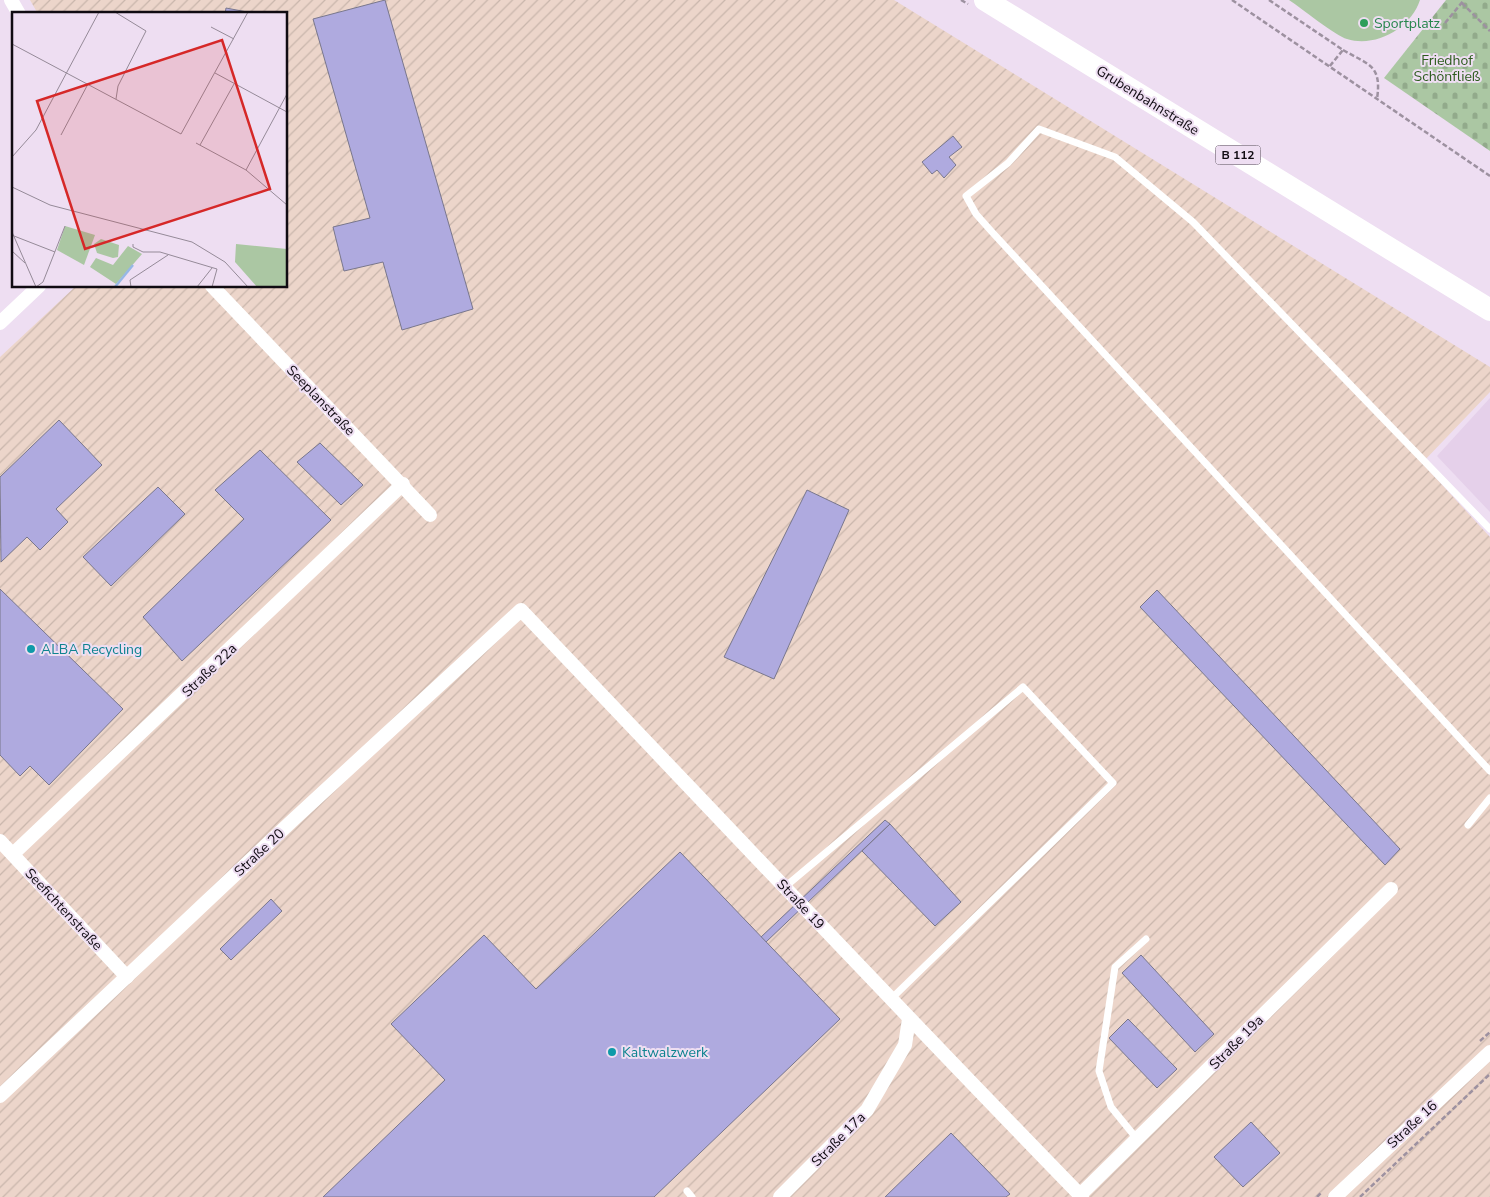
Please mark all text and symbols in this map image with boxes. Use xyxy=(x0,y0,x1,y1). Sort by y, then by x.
inset map xyxy=(12,12,288,288)
place label: Sportplatz xyxy=(1374,14,1440,33)
marker: Sportplatz xyxy=(1358,17,1370,29)
park label: Friedhof Schönfließ xyxy=(1414,51,1481,86)
street label: Grubenbahnstraße xyxy=(1093,61,1203,140)
road number: B 112 xyxy=(1216,146,1260,164)
street label: Seeplanstraße xyxy=(282,361,359,440)
street label: Straße 22a xyxy=(178,639,241,701)
place label: ALBA Recycling xyxy=(41,640,142,659)
marker: ALBA Recycling xyxy=(25,643,37,655)
street label: Straße 20 xyxy=(230,824,289,881)
street label: Seefichtenstraße xyxy=(21,864,107,955)
street label: Straße 19 xyxy=(772,875,829,934)
street label: Straße 19a xyxy=(1205,1011,1268,1074)
place label: Kaltwalzwerk xyxy=(622,1043,709,1062)
marker: Kaltwalzwerk xyxy=(606,1046,618,1058)
street label: Straße 16 xyxy=(1383,1096,1442,1153)
street label: Straße 17a xyxy=(807,1108,870,1171)

